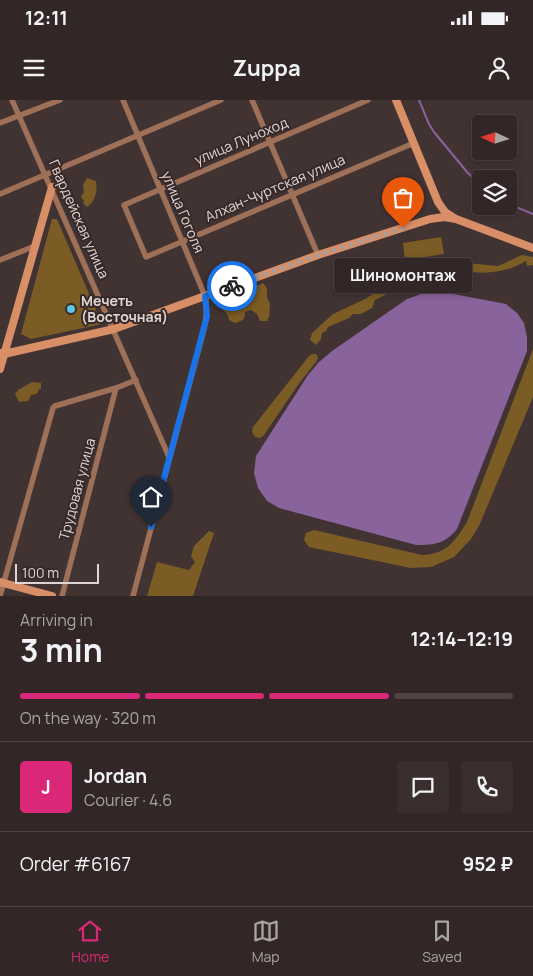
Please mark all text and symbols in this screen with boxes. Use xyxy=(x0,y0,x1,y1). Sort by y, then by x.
text: 12:11 xyxy=(25,5,68,31)
text: Zuppa xyxy=(232,53,301,83)
icon: menu xyxy=(20,54,48,82)
icon: person xyxy=(485,54,513,82)
street label: улица Луноход xyxy=(191,112,290,169)
north arrow xyxy=(472,115,518,160)
map controls xyxy=(472,115,517,215)
street label: Алхан-Чуртская улица xyxy=(202,149,348,226)
street label: Гвардейская улица xyxy=(45,156,114,281)
street label: улица Гоголя xyxy=(158,168,209,256)
button: layers xyxy=(472,170,517,215)
pin xyxy=(382,177,424,228)
icon: bag xyxy=(389,184,417,212)
callout: Шиномонтаж xyxy=(334,258,472,293)
courier xyxy=(207,261,257,311)
text: Шиномонтаж xyxy=(350,264,456,286)
icon: bike xyxy=(218,272,246,300)
place label: Мечеть (Восточная) xyxy=(81,291,168,326)
marker: Мечеть (Восточная) xyxy=(65,303,77,315)
street label: Трудовая улица xyxy=(54,436,99,542)
pin xyxy=(130,476,172,527)
icon: home xyxy=(137,483,165,511)
scale bar xyxy=(15,561,99,584)
text: 100 m xyxy=(22,563,59,582)
text: Arriving in xyxy=(20,609,93,631)
text: 12:14–12:19 xyxy=(411,626,513,652)
text: 3 min xyxy=(20,628,103,672)
text: On the way · 320 m xyxy=(20,707,156,729)
button: chat xyxy=(397,761,449,813)
button: phone xyxy=(461,761,513,813)
text: Jordan xyxy=(84,763,147,789)
text: J xyxy=(41,774,51,800)
text: Courier · 4.6 xyxy=(84,789,172,811)
text: Order #6167 xyxy=(20,851,131,877)
text: 952 ₽ xyxy=(462,851,513,877)
tab: Home xyxy=(71,917,109,966)
tab: Map xyxy=(252,917,280,966)
tab: Saved xyxy=(422,917,462,966)

